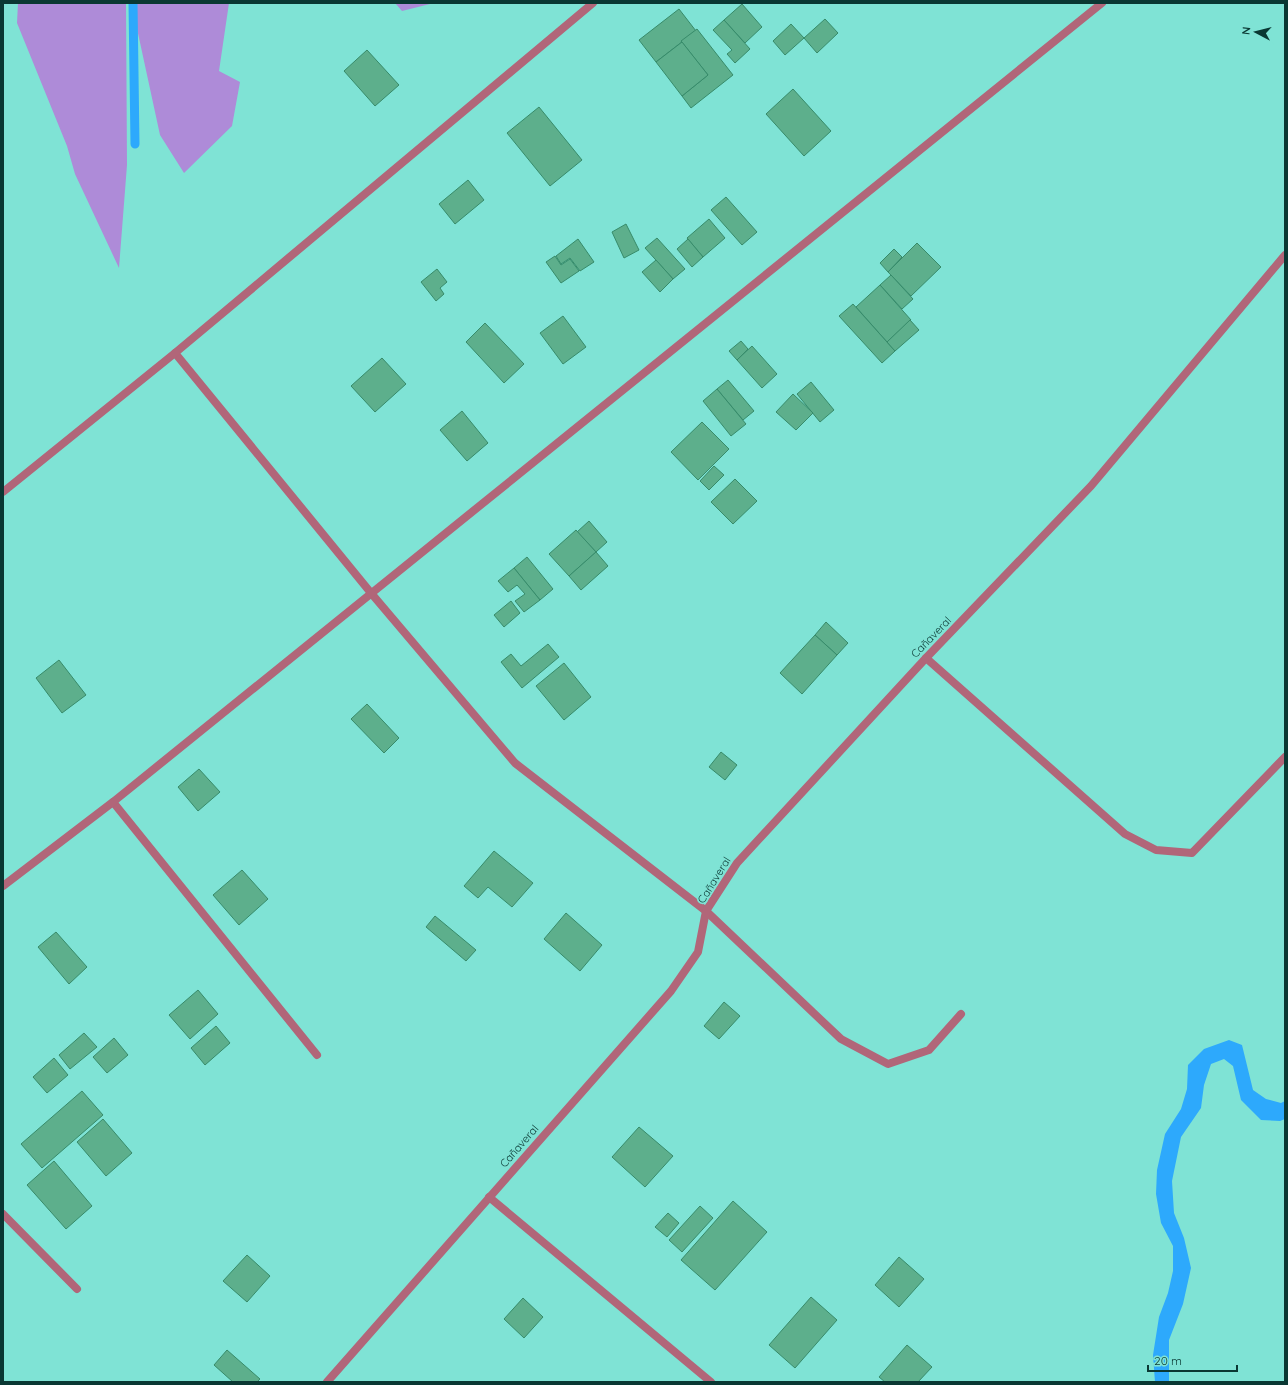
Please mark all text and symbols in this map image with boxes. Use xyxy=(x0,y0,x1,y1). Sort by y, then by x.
north arrow xyxy=(1236,12,1276,52)
text: N xyxy=(1239,26,1254,36)
street label: Cañaveral xyxy=(908,613,954,661)
street label: Cañaveral xyxy=(694,854,734,906)
street label: Cañaveral xyxy=(497,1122,541,1170)
scale bar xyxy=(1148,1347,1237,1373)
text: 20 m xyxy=(1154,1353,1182,1368)

